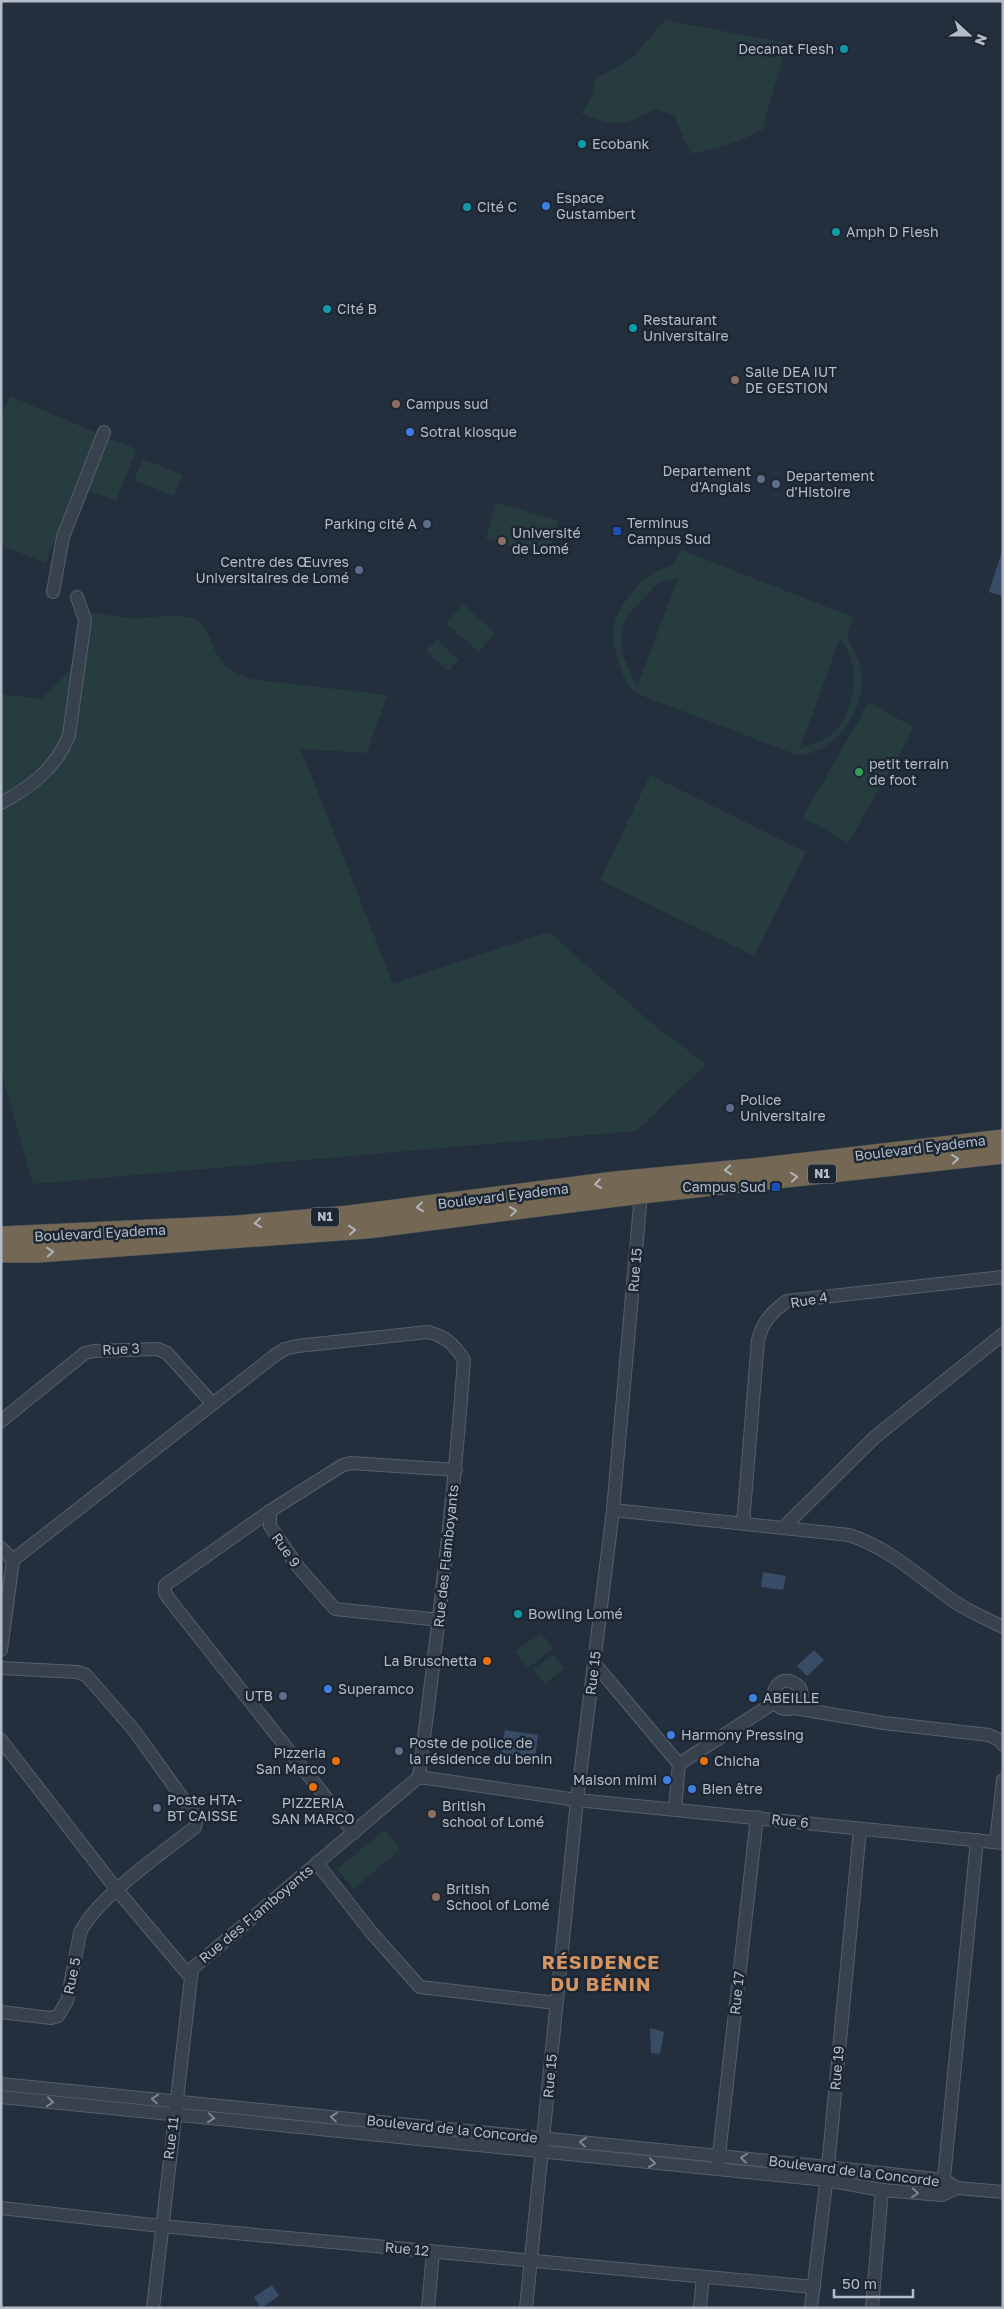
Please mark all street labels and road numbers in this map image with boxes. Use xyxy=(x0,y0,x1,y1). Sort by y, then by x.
street label: Boulevard Eyadema xyxy=(853,1131,986,1164)
road number: N1 xyxy=(808,1164,836,1184)
street label: Boulevard Eyadema xyxy=(436,1179,569,1212)
road number: N1 xyxy=(311,1208,339,1226)
street label: Boulevard Eyadema xyxy=(34,1221,166,1244)
street label: Rue 15 xyxy=(624,1247,645,1293)
street label: Rue 4 xyxy=(789,1288,829,1311)
street label: Rue 3 xyxy=(102,1339,140,1358)
street label: Rue des Flamboyants xyxy=(430,1484,461,1628)
street label: Rue 9 xyxy=(269,1529,304,1570)
street label: Rue 15 xyxy=(581,1650,604,1696)
street label: Rue 6 xyxy=(770,1810,810,1831)
street label: Rue des Flamboyants xyxy=(195,1861,316,1966)
street label: Rue 5 xyxy=(60,1956,83,1996)
street label: Rue 17 xyxy=(726,1970,747,2015)
street label: Rue 19 xyxy=(826,2045,847,2091)
street label: Rue 15 xyxy=(539,2053,560,2099)
street label: Boulevard de la Concorde xyxy=(366,2111,538,2146)
street label: Rue 11 xyxy=(159,2115,182,2160)
street label: Boulevard de la Concorde xyxy=(768,2152,940,2189)
street label: Rue 12 xyxy=(384,2238,430,2259)

